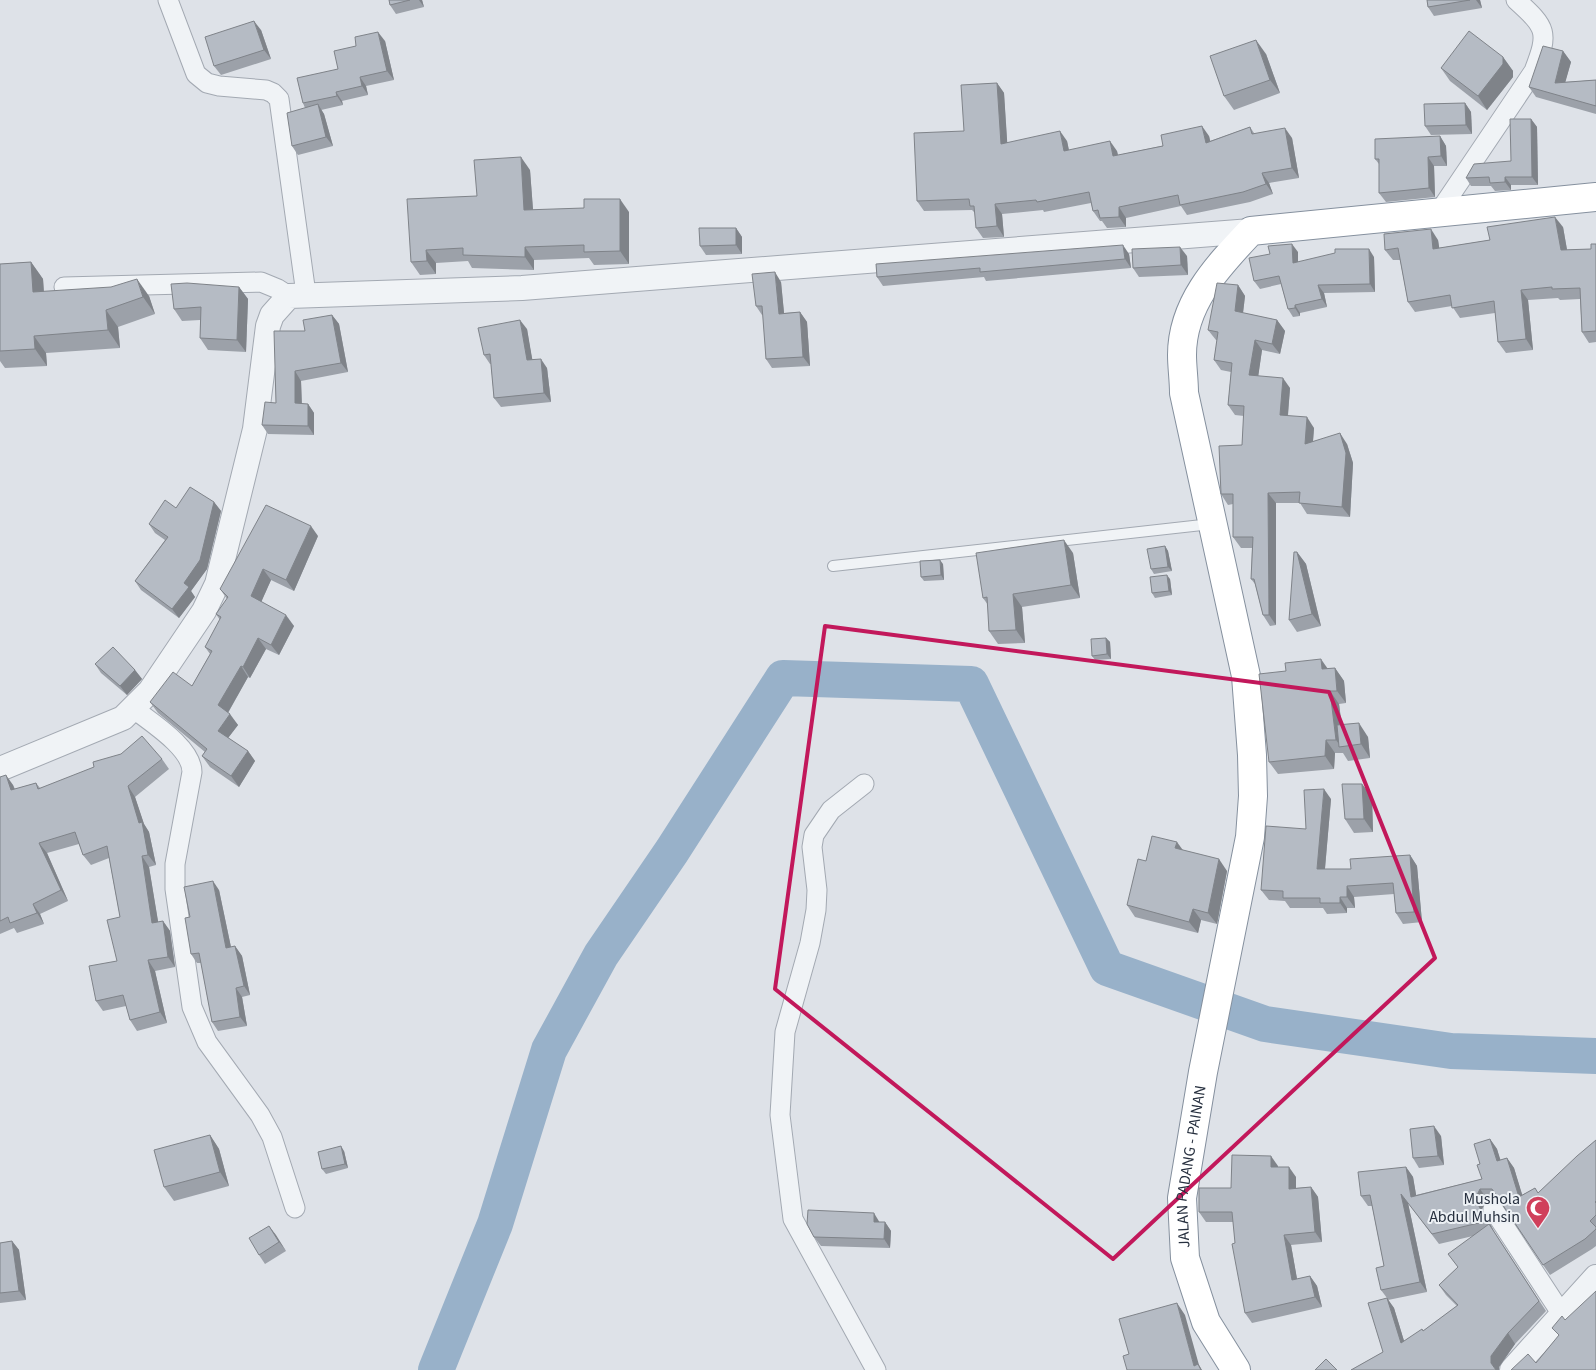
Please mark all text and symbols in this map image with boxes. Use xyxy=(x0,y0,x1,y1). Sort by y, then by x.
street label: JALAN PADANG - PAINAN xyxy=(1171,1084,1212,1249)
place label: Mushola Abdul Muhsin xyxy=(1429,1188,1520,1228)
mosque icon: Mushola Abdul Muhsin xyxy=(1525,1195,1551,1229)

